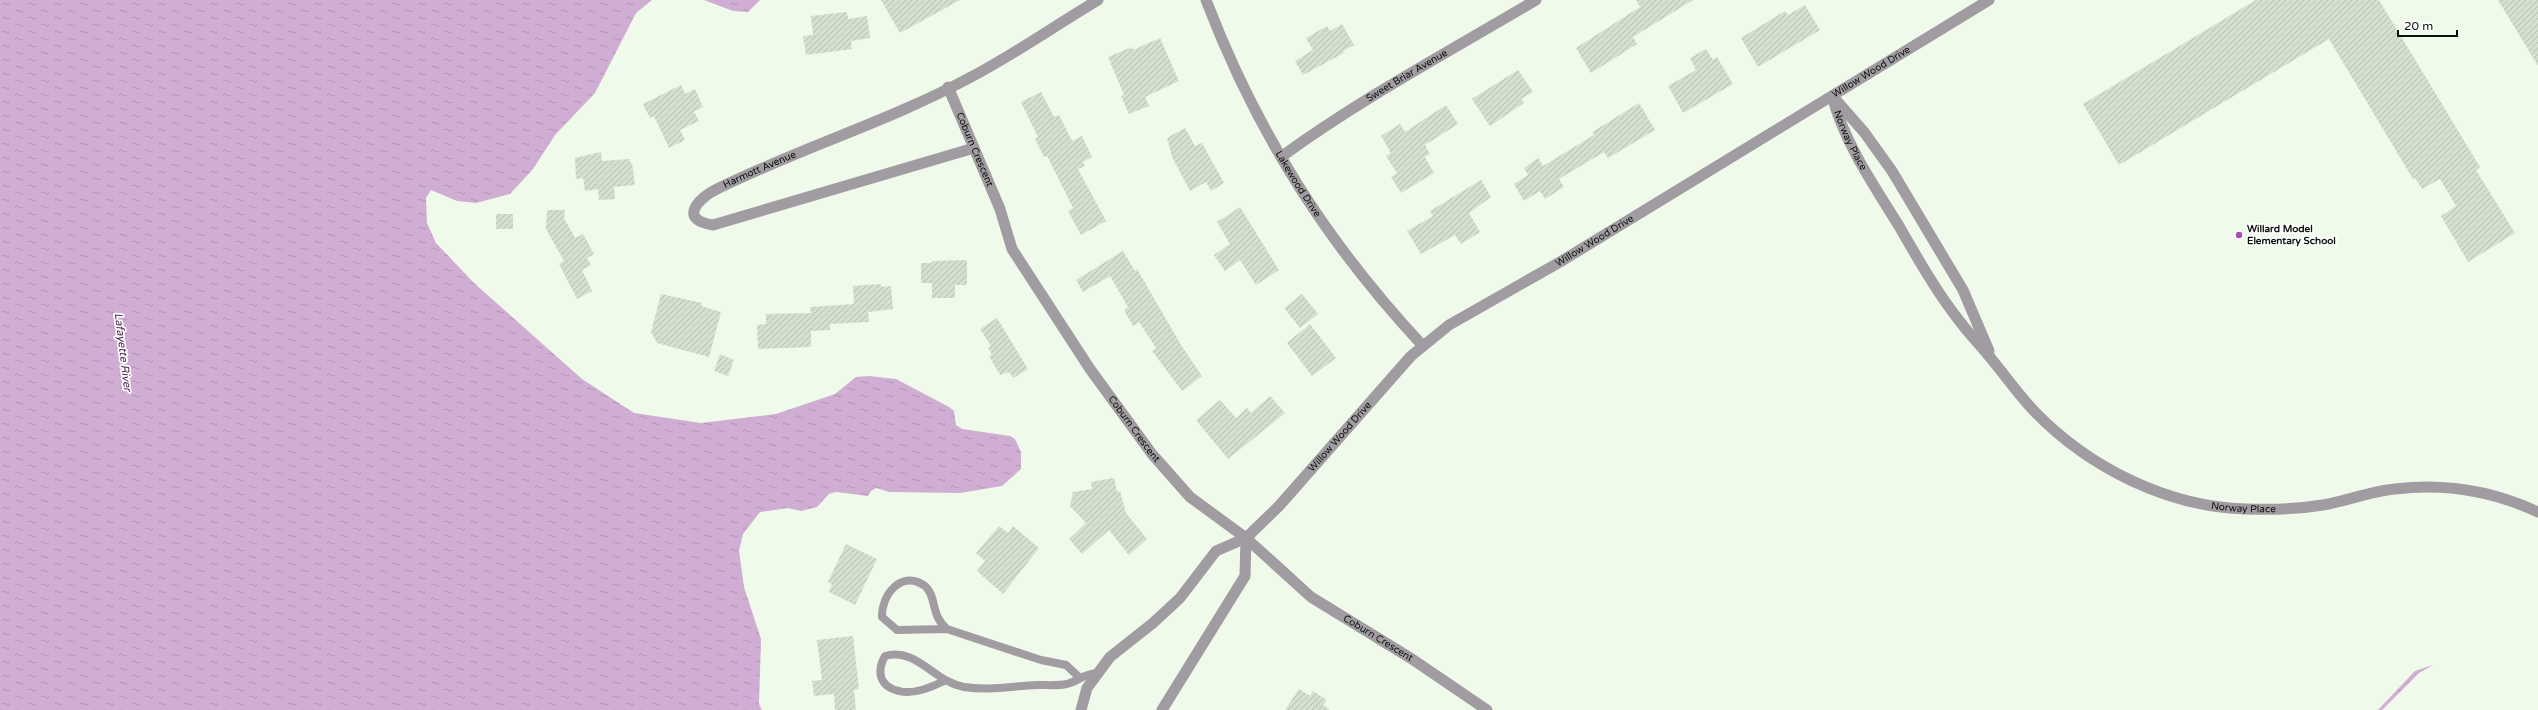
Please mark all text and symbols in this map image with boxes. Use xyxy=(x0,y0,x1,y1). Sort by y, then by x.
scale bar xyxy=(2398,12,2457,38)
text: 20 m xyxy=(2404,19,2433,33)
street label: Willow Wood Drive xyxy=(1830,43,1913,100)
street label: Sweet Briar Avenue xyxy=(1364,47,1450,105)
street label: Norway Place xyxy=(1831,109,1870,173)
street label: Coburn Crescent xyxy=(954,111,996,189)
street label: Harmott Avenue xyxy=(721,148,798,191)
street label: Lakewood Drive xyxy=(1273,149,1323,220)
street label: Willow Wood Drive xyxy=(1553,212,1636,269)
place label: Willard Model Elementary School xyxy=(2247,223,2336,247)
marker: Willard Model Elementary School xyxy=(2234,230,2244,240)
water label: Lafayette River xyxy=(112,312,134,394)
street label: Coburn Crescent xyxy=(1106,393,1163,465)
street label: Willow Wood Drive xyxy=(1306,399,1374,474)
street label: Norway Place xyxy=(2210,500,2276,515)
street label: Coburn Crescent xyxy=(1341,612,1415,664)

